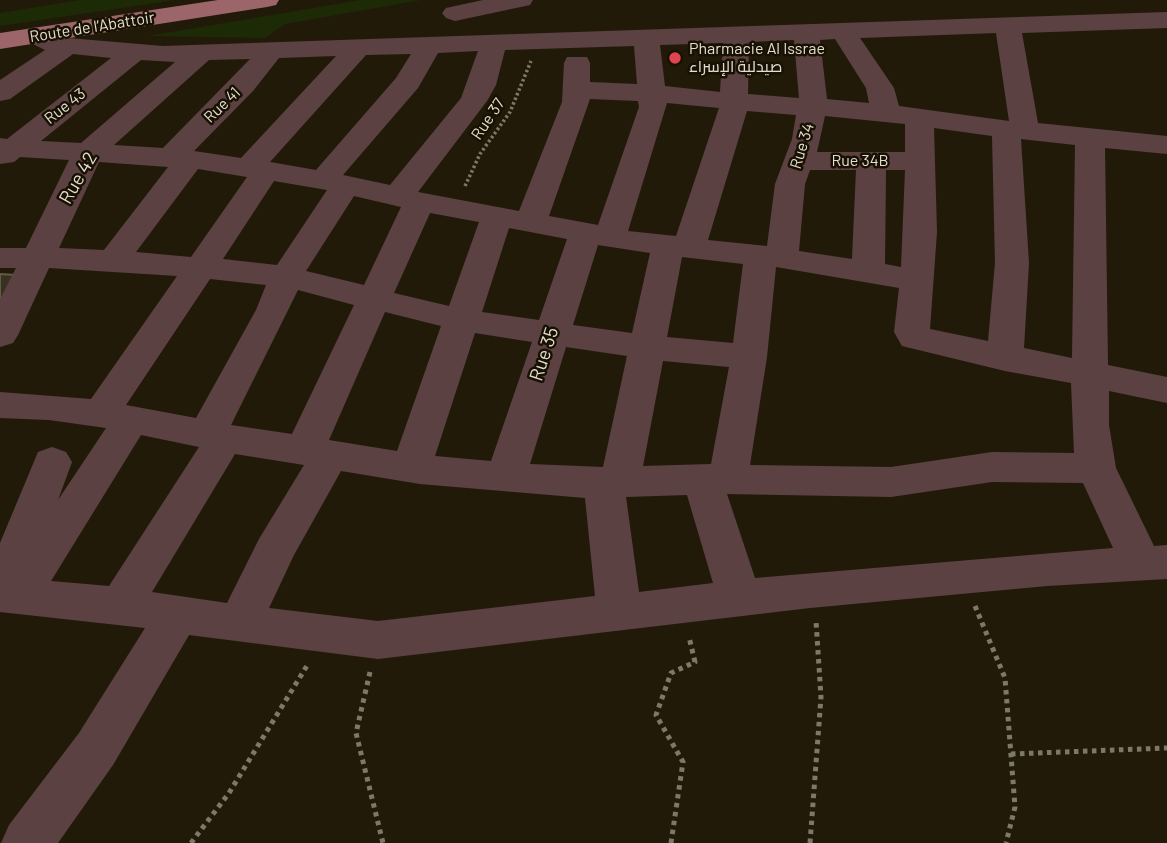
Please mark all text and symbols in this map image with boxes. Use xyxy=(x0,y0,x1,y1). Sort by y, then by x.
street label: Route de l’Abattoir xyxy=(28,8,156,46)
place label: Pharmacie Al Issrae صيدلية الإسراء xyxy=(689,39,825,77)
marker: Pharmacie Al Issrae صيدلية الإسراء xyxy=(667,50,683,66)
street label: Rue 41 xyxy=(200,83,244,127)
street label: Rue 43 xyxy=(41,84,89,128)
street label: Rue 37 xyxy=(467,95,509,143)
street label: Rue 34 xyxy=(786,121,818,171)
street label: Rue 42 xyxy=(54,148,102,208)
street label: Rue 34B xyxy=(831,151,889,171)
street label: Rue 35 xyxy=(525,324,563,384)

